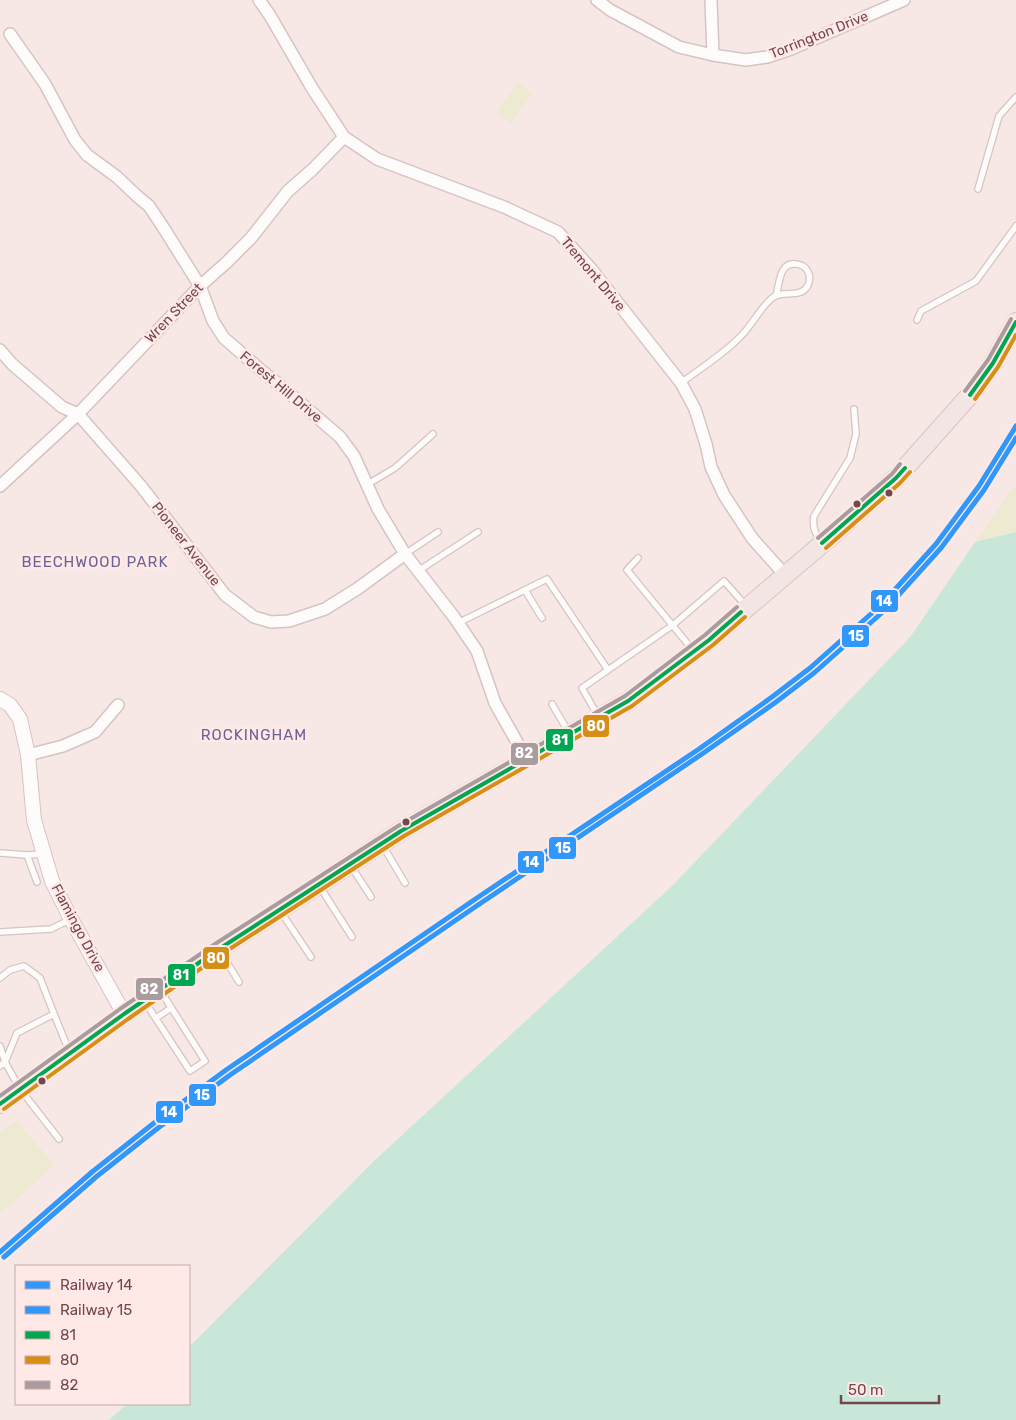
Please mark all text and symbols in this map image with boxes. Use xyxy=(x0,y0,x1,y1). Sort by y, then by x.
street label: Torrington Drive xyxy=(767,7,871,63)
street label: Tremont Drive xyxy=(557,234,629,315)
street label: Wren Street xyxy=(141,279,207,346)
street label: Forest Hill Drive xyxy=(236,348,326,427)
unlabelled marker xyxy=(884,488,894,498)
street label: Pioneer Avenue xyxy=(148,499,224,589)
unlabelled marker xyxy=(852,499,862,509)
district label: BEECHWOOD PARK xyxy=(22,553,168,571)
line badge: 14 xyxy=(870,589,899,613)
text: 14 xyxy=(876,593,893,610)
line badge: 15 xyxy=(841,624,870,648)
text: 15 xyxy=(848,628,864,645)
line badge: 80 xyxy=(582,714,610,738)
text: 80 xyxy=(587,718,606,735)
district label: ROCKINGHAM xyxy=(201,726,307,744)
line badge: 81 xyxy=(545,728,574,752)
text: 81 xyxy=(552,732,568,749)
line badge: 82 xyxy=(510,742,539,766)
text: 82 xyxy=(515,745,533,762)
unlabelled marker xyxy=(401,817,411,827)
line badge: 15 xyxy=(548,836,577,860)
text: 15 xyxy=(555,840,571,857)
line badge: 14 xyxy=(517,850,545,874)
text: 14 xyxy=(523,854,540,871)
street label: Flamingo Drive xyxy=(48,881,108,975)
line badge: 80 xyxy=(202,946,230,970)
text: 80 xyxy=(207,950,226,967)
line badge: 81 xyxy=(167,963,196,987)
text: 81 xyxy=(173,967,189,984)
line badge: 82 xyxy=(135,977,164,1001)
text: 82 xyxy=(140,981,158,998)
unlabelled marker xyxy=(37,1076,47,1086)
line badge: 15 xyxy=(188,1083,217,1107)
text: 15 xyxy=(194,1087,210,1104)
line badge: 14 xyxy=(155,1100,184,1124)
text: 14 xyxy=(161,1104,178,1121)
legend xyxy=(15,1265,190,1405)
text: Railway 14 xyxy=(60,1276,133,1294)
text: Railway 15 xyxy=(60,1301,132,1319)
text: 81 xyxy=(60,1326,76,1344)
text: 80 xyxy=(60,1351,79,1369)
scale bar xyxy=(841,1372,938,1404)
text: 82 xyxy=(60,1376,79,1394)
text: 50 m xyxy=(848,1381,883,1399)

